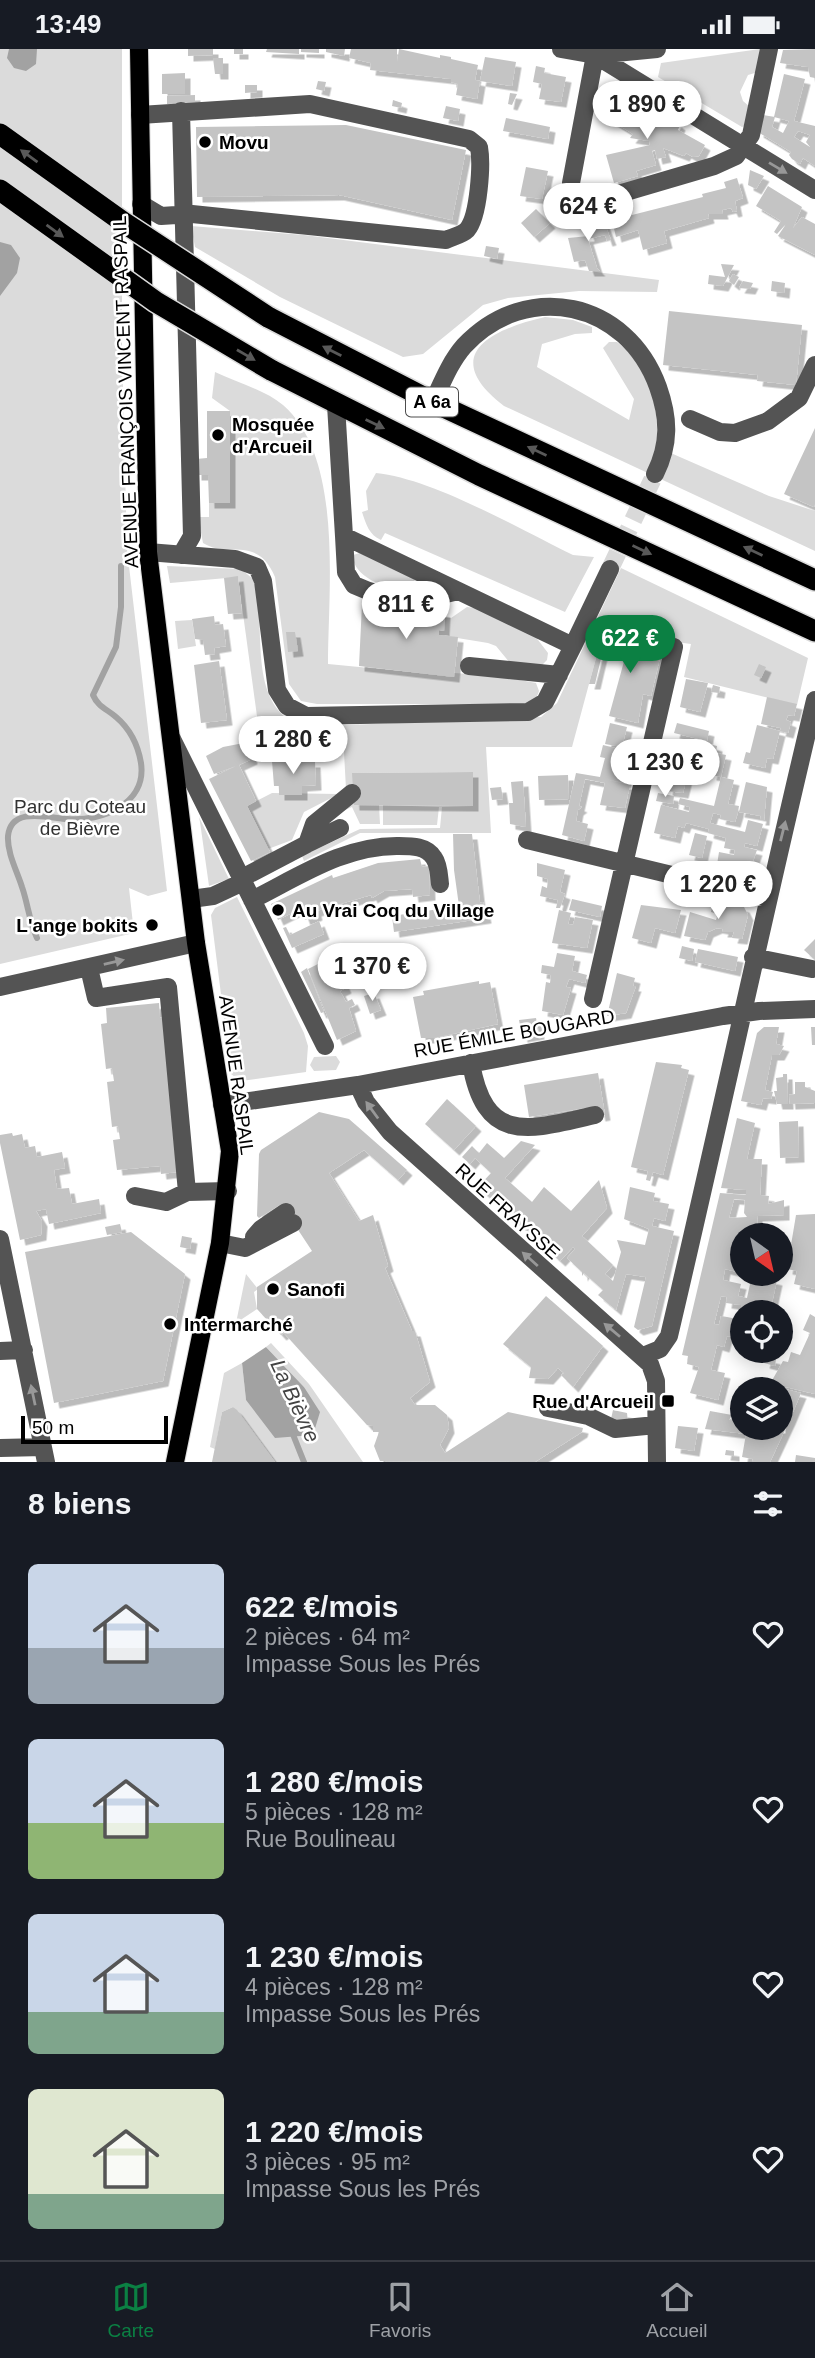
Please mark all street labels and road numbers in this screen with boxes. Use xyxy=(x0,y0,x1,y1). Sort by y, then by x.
street label: AVENUE FRANÇOIS VINCENT RASPAIL xyxy=(109,215,142,569)
road number: A 6a xyxy=(406,387,458,417)
street label: AVENUE RASPAIL xyxy=(215,994,258,1156)
street label: RUE ÉMILE BOUGARD xyxy=(412,1005,616,1062)
street label: RUE FRAYSSE xyxy=(451,1159,564,1264)

